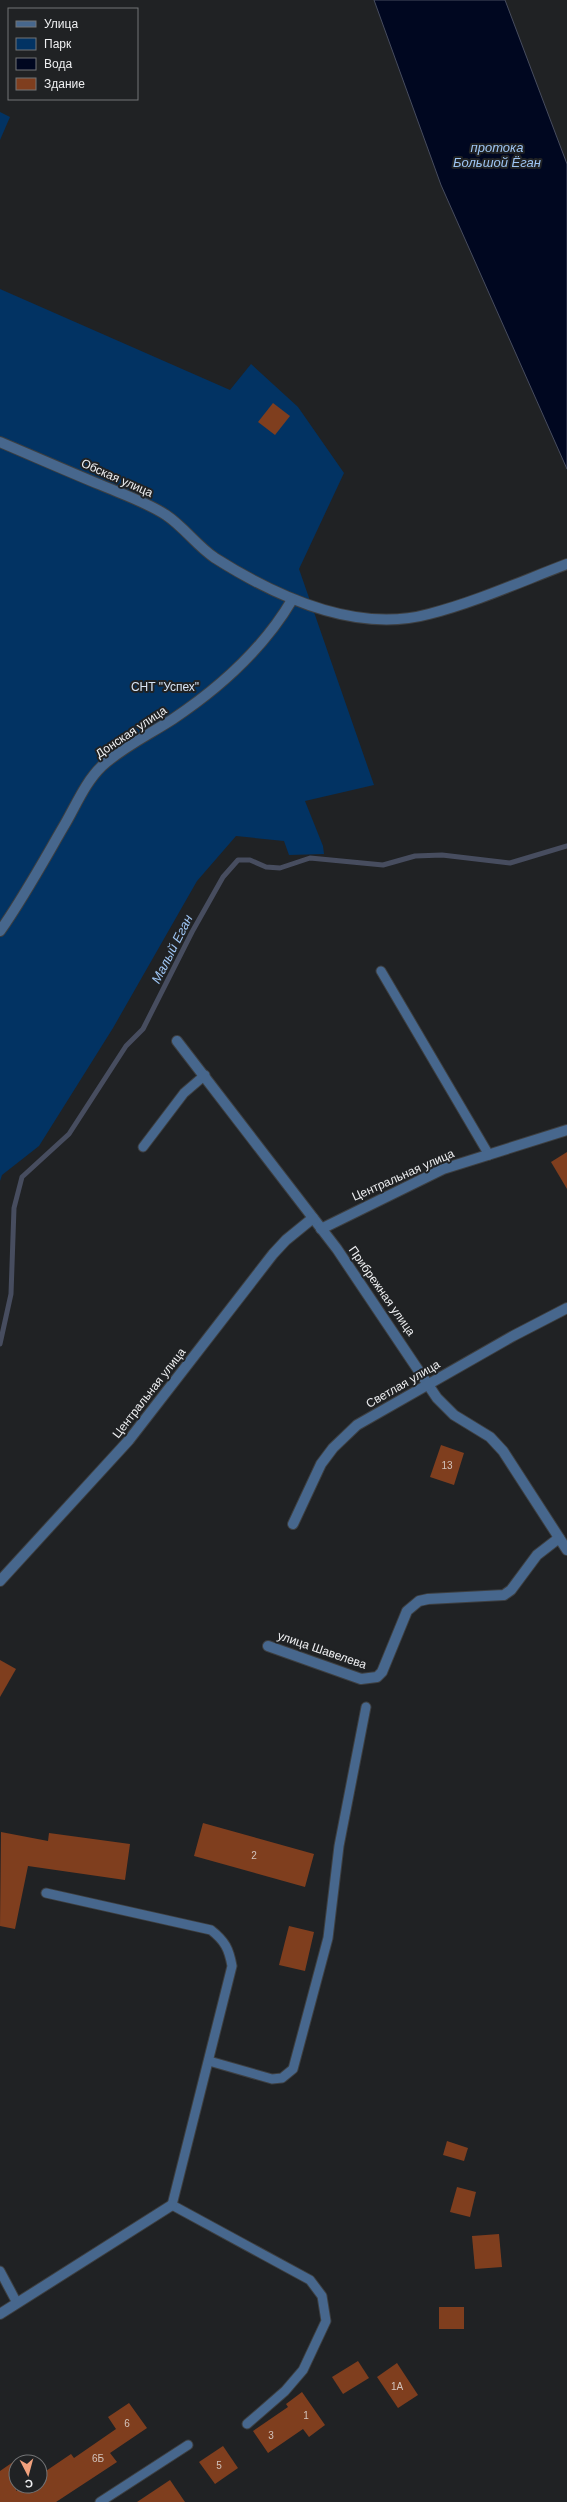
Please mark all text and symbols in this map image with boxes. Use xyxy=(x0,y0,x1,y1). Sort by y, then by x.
legend xyxy=(8,8,138,100)
text: Улица xyxy=(44,17,78,31)
text: Парк xyxy=(44,37,72,51)
text: Вода xyxy=(44,57,72,71)
text: Здание xyxy=(44,77,85,91)
water label: протока Большой Ёган xyxy=(453,140,541,170)
street label: Обская улица xyxy=(79,456,155,500)
park label: СНТ "Успех" xyxy=(131,680,199,694)
street label: Донская улица xyxy=(93,703,169,761)
water label: Малый Еган xyxy=(148,912,196,986)
street label: Центральная улица xyxy=(350,1146,457,1204)
street label: Прибрежная улица xyxy=(346,1243,418,1339)
street label: Центральная улица xyxy=(109,1345,189,1441)
street label: Светлая улица xyxy=(364,1357,443,1411)
house number: 13 xyxy=(441,1460,453,1471)
street label: улица Шавелева xyxy=(276,1628,369,1672)
house number: 2 xyxy=(251,1850,257,1861)
house number: 1А xyxy=(391,2381,403,2392)
house number: 1 xyxy=(303,2410,309,2421)
house number: 6 xyxy=(124,2418,130,2429)
house number: 3 xyxy=(268,2430,274,2441)
house number: 6Б xyxy=(92,2453,104,2464)
north arrow xyxy=(8,2454,48,2494)
house number: 5 xyxy=(216,2460,222,2471)
text: С xyxy=(24,2478,34,2490)

